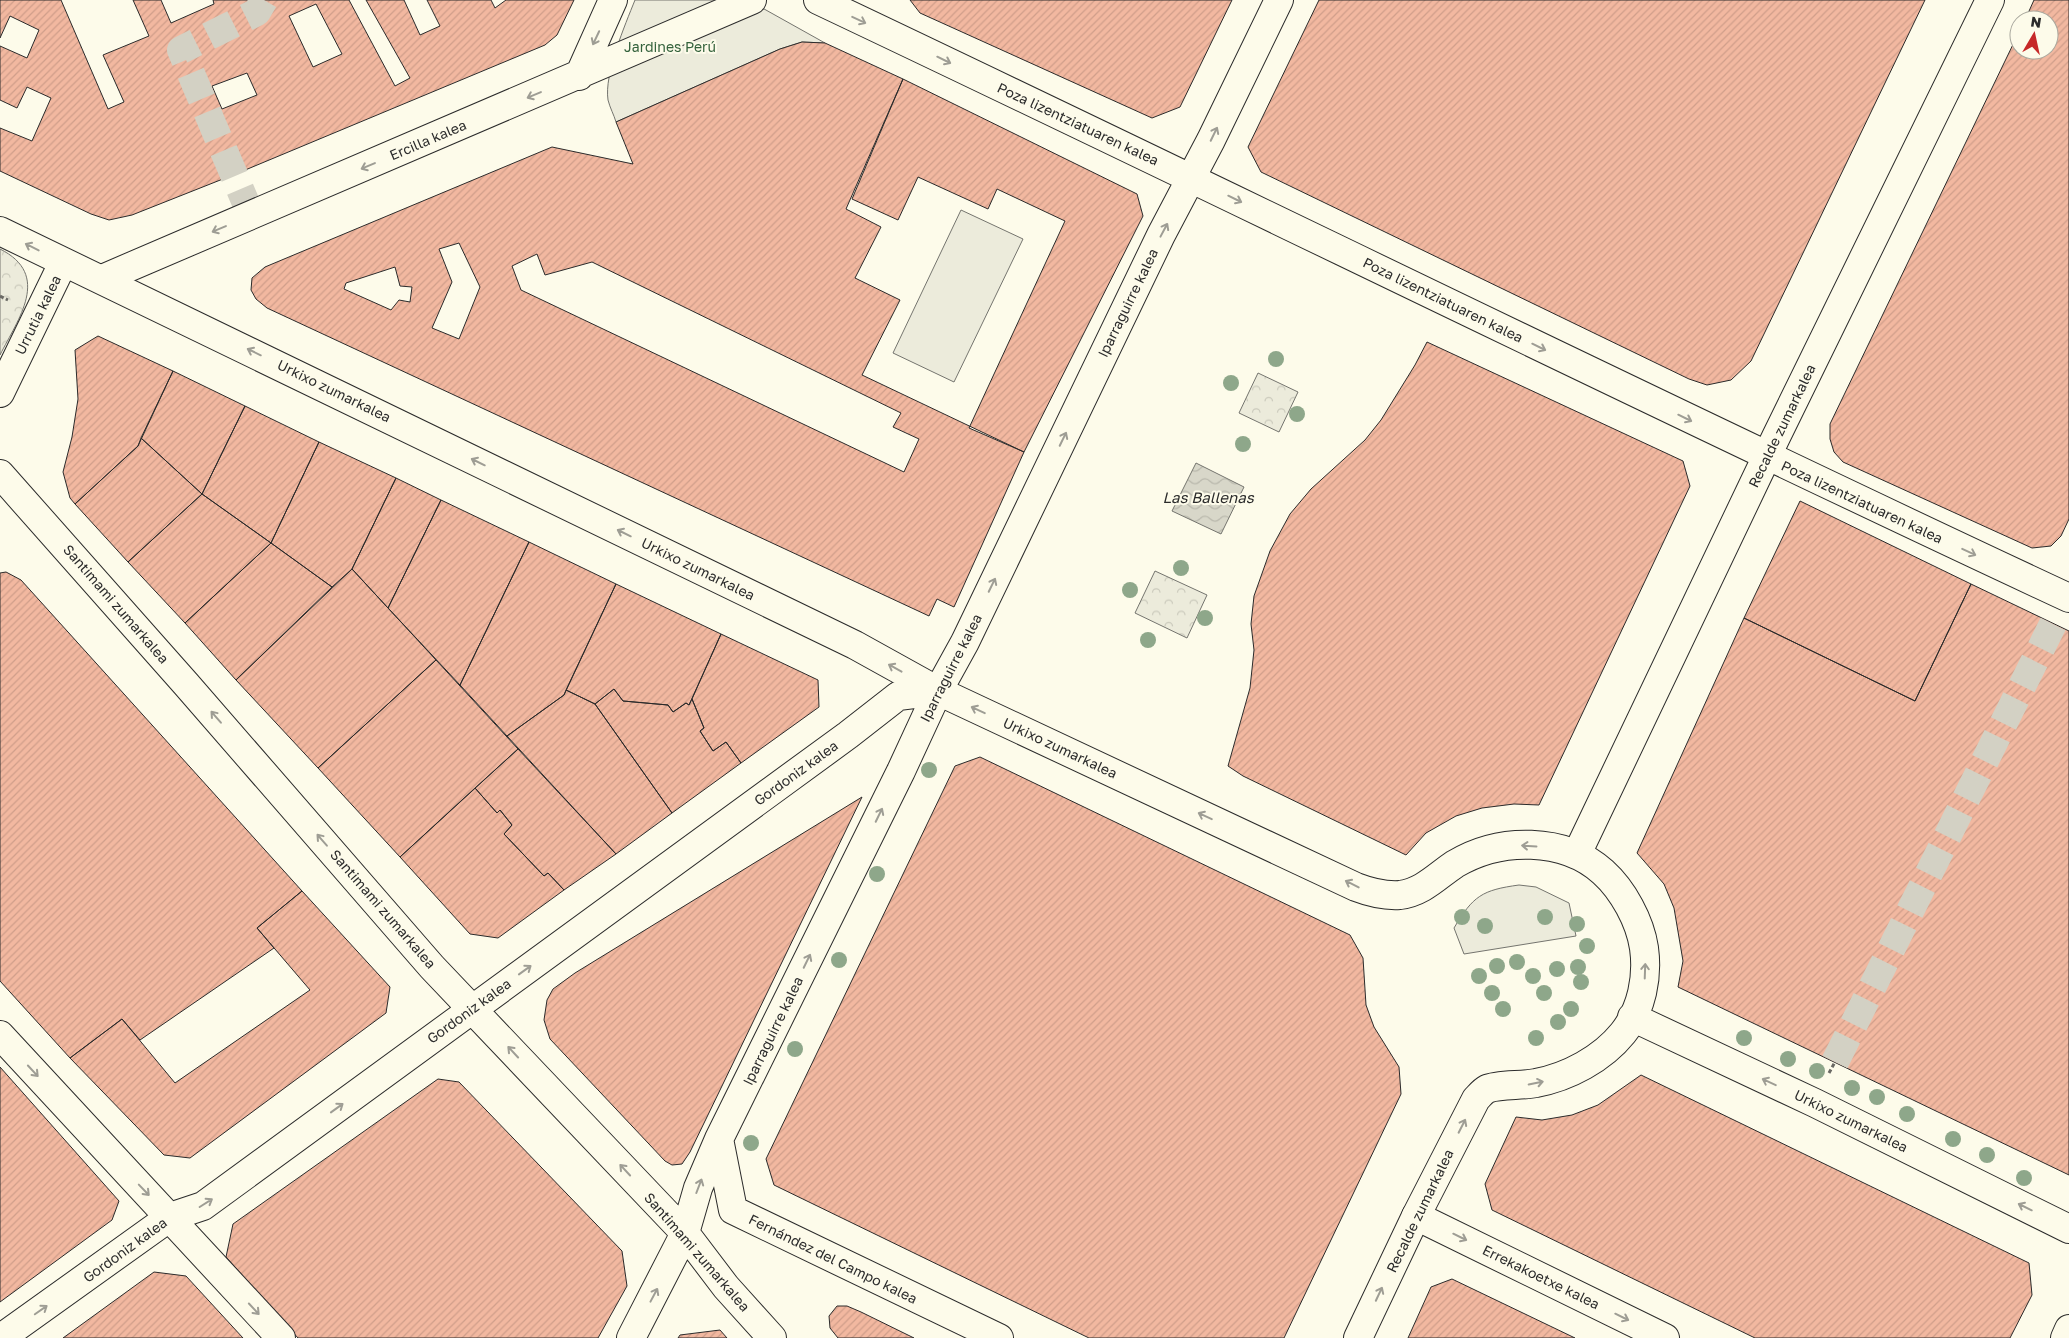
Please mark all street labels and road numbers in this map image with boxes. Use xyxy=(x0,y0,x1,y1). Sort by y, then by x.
street label: Poza lizentziatuaren kalea xyxy=(995,79,1162,168)
street label: Ercilla kalea xyxy=(387,116,469,163)
street label: Iparraguirre kalea xyxy=(1094,246,1161,360)
street label: Poza lizentziatuaren kalea xyxy=(1360,253,1526,346)
street label: Urrutia kalea xyxy=(11,272,64,357)
street label: Urkixo zumarkalea xyxy=(275,356,394,425)
street label: Recalde zumarkalea xyxy=(1744,361,1819,490)
street label: Poza lizentziatuaren kalea xyxy=(1779,457,1946,546)
street label: Urkixo zumarkalea xyxy=(639,534,758,603)
street label: Santimami zumarkalea xyxy=(60,541,173,667)
street label: Iparraguirre kalea xyxy=(916,611,985,725)
street label: Urkixo zumarkalea xyxy=(1000,714,1120,781)
street label: Gordoniz kalea xyxy=(750,736,841,809)
street label: Santimami zumarkalea xyxy=(327,846,440,972)
street label: Gordoniz kalea xyxy=(423,974,514,1047)
street label: Iparraguirre kalea xyxy=(739,974,806,1088)
street label: Urkixo zumarkalea xyxy=(1792,1086,1911,1155)
street label: Recalde zumarkalea xyxy=(1382,1146,1457,1275)
street label: Santimami zumarkalea xyxy=(641,1189,754,1315)
street label: Fernández del Campo kalea xyxy=(746,1210,920,1307)
street label: Gordoniz kalea xyxy=(79,1213,170,1286)
street label: Errekakoetxe kalea xyxy=(1480,1241,1603,1312)

